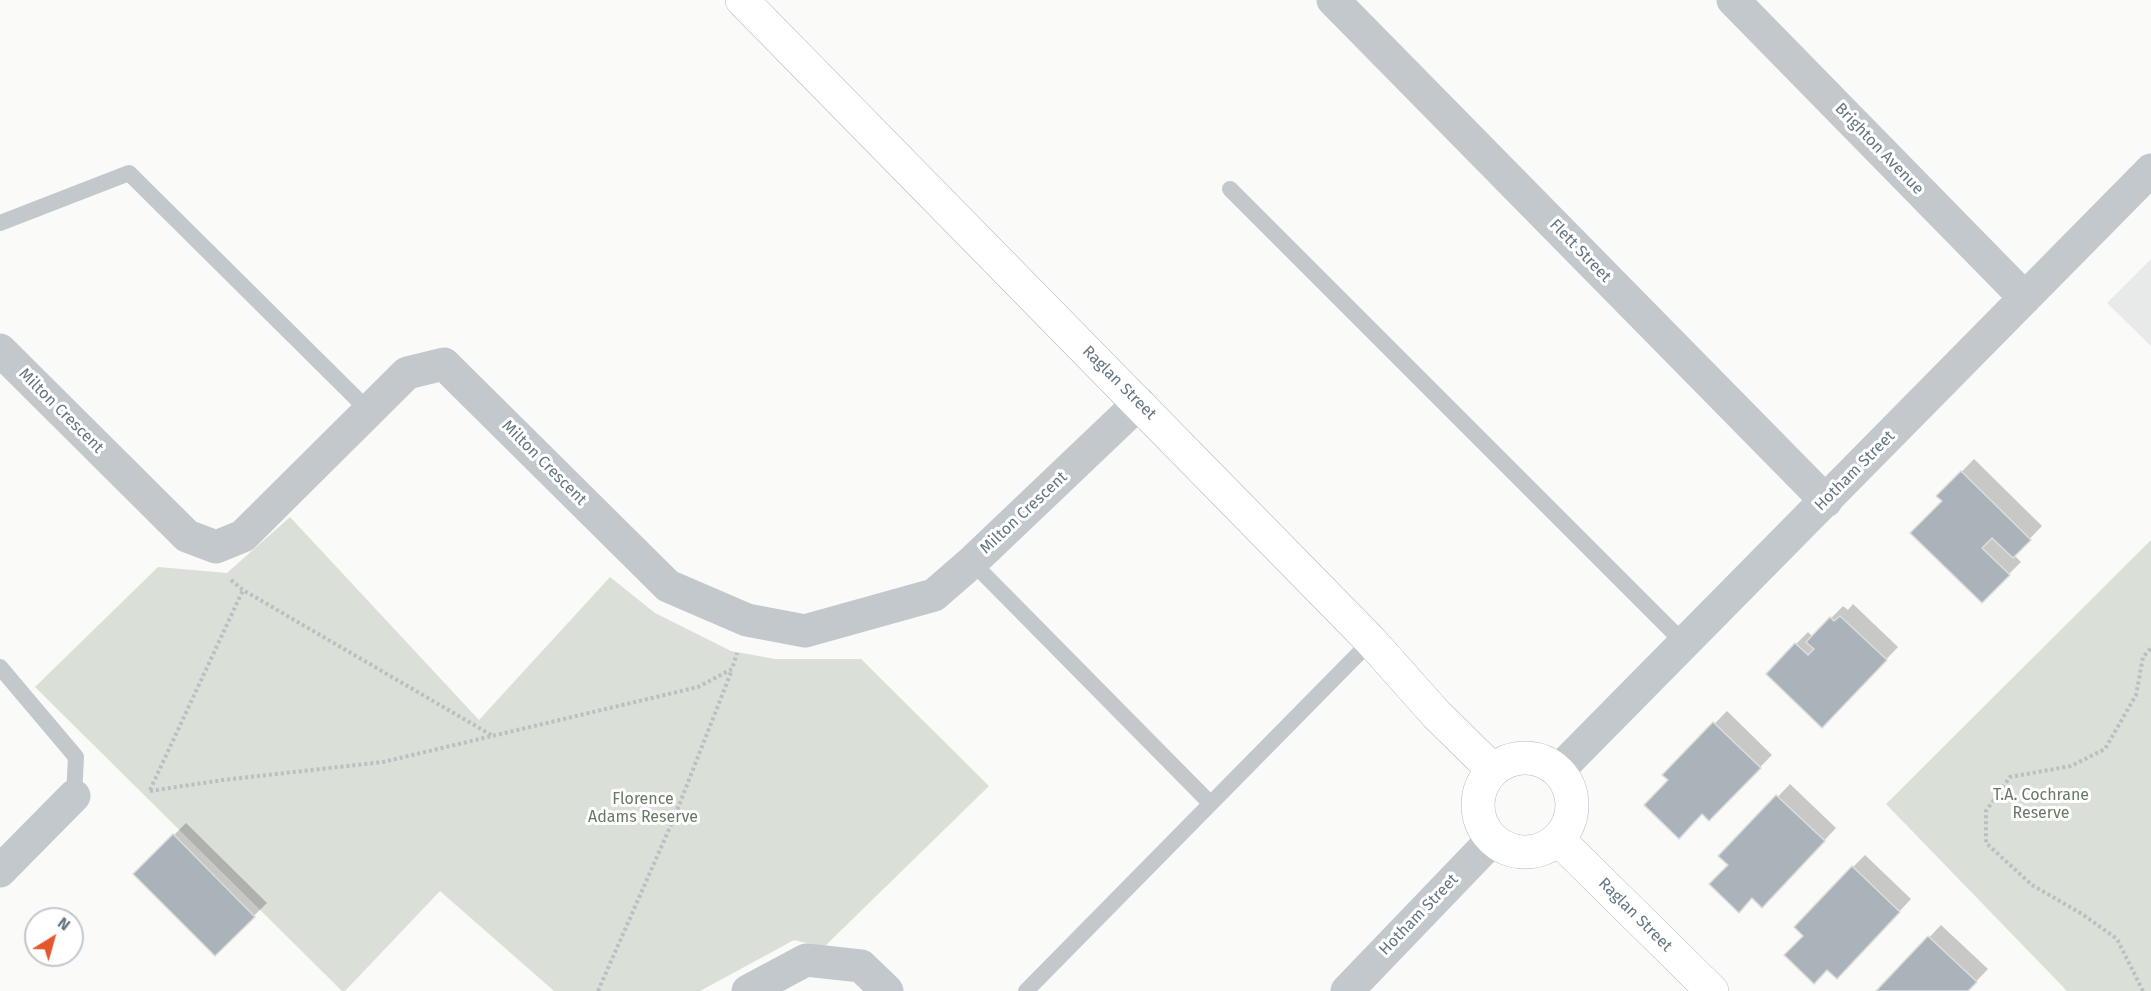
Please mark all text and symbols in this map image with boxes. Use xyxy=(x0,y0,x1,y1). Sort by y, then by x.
street label: Brighton Avenue xyxy=(1831,99,1927,199)
street label: Flett Street xyxy=(1545,215,1615,287)
street label: Raglan Street xyxy=(1078,342,1160,424)
street label: Milton Crescent xyxy=(15,365,107,457)
street label: Milton Crescent xyxy=(498,417,590,509)
street label: Hotham Street xyxy=(1811,427,1899,515)
street label: Milton Crescent xyxy=(977,468,1071,558)
park label: T.A. Cochrane Reserve xyxy=(1993,786,2089,824)
park label: Florence Adams Reserve xyxy=(588,790,698,828)
street label: Hotham Street xyxy=(1375,870,1463,960)
street label: Raglan Street xyxy=(1594,874,1676,956)
north arrow xyxy=(24,907,84,967)
text: N xyxy=(54,913,74,935)

